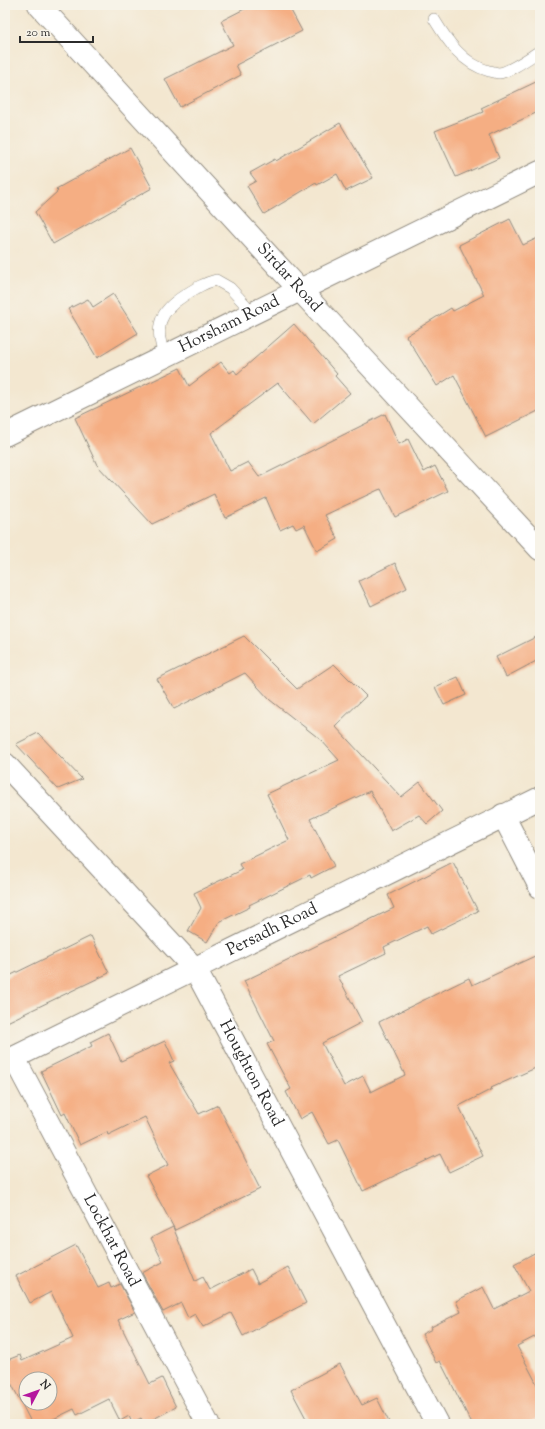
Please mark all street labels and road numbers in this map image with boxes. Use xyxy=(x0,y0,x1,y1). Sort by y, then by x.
street label: Sirdar Road xyxy=(251,238,327,318)
street label: Horsham Road xyxy=(175,290,284,360)
street label: Persadh Road xyxy=(223,897,322,963)
street label: Houghton Road xyxy=(212,1016,289,1132)
street label: Lockhat Road xyxy=(77,1190,146,1292)

